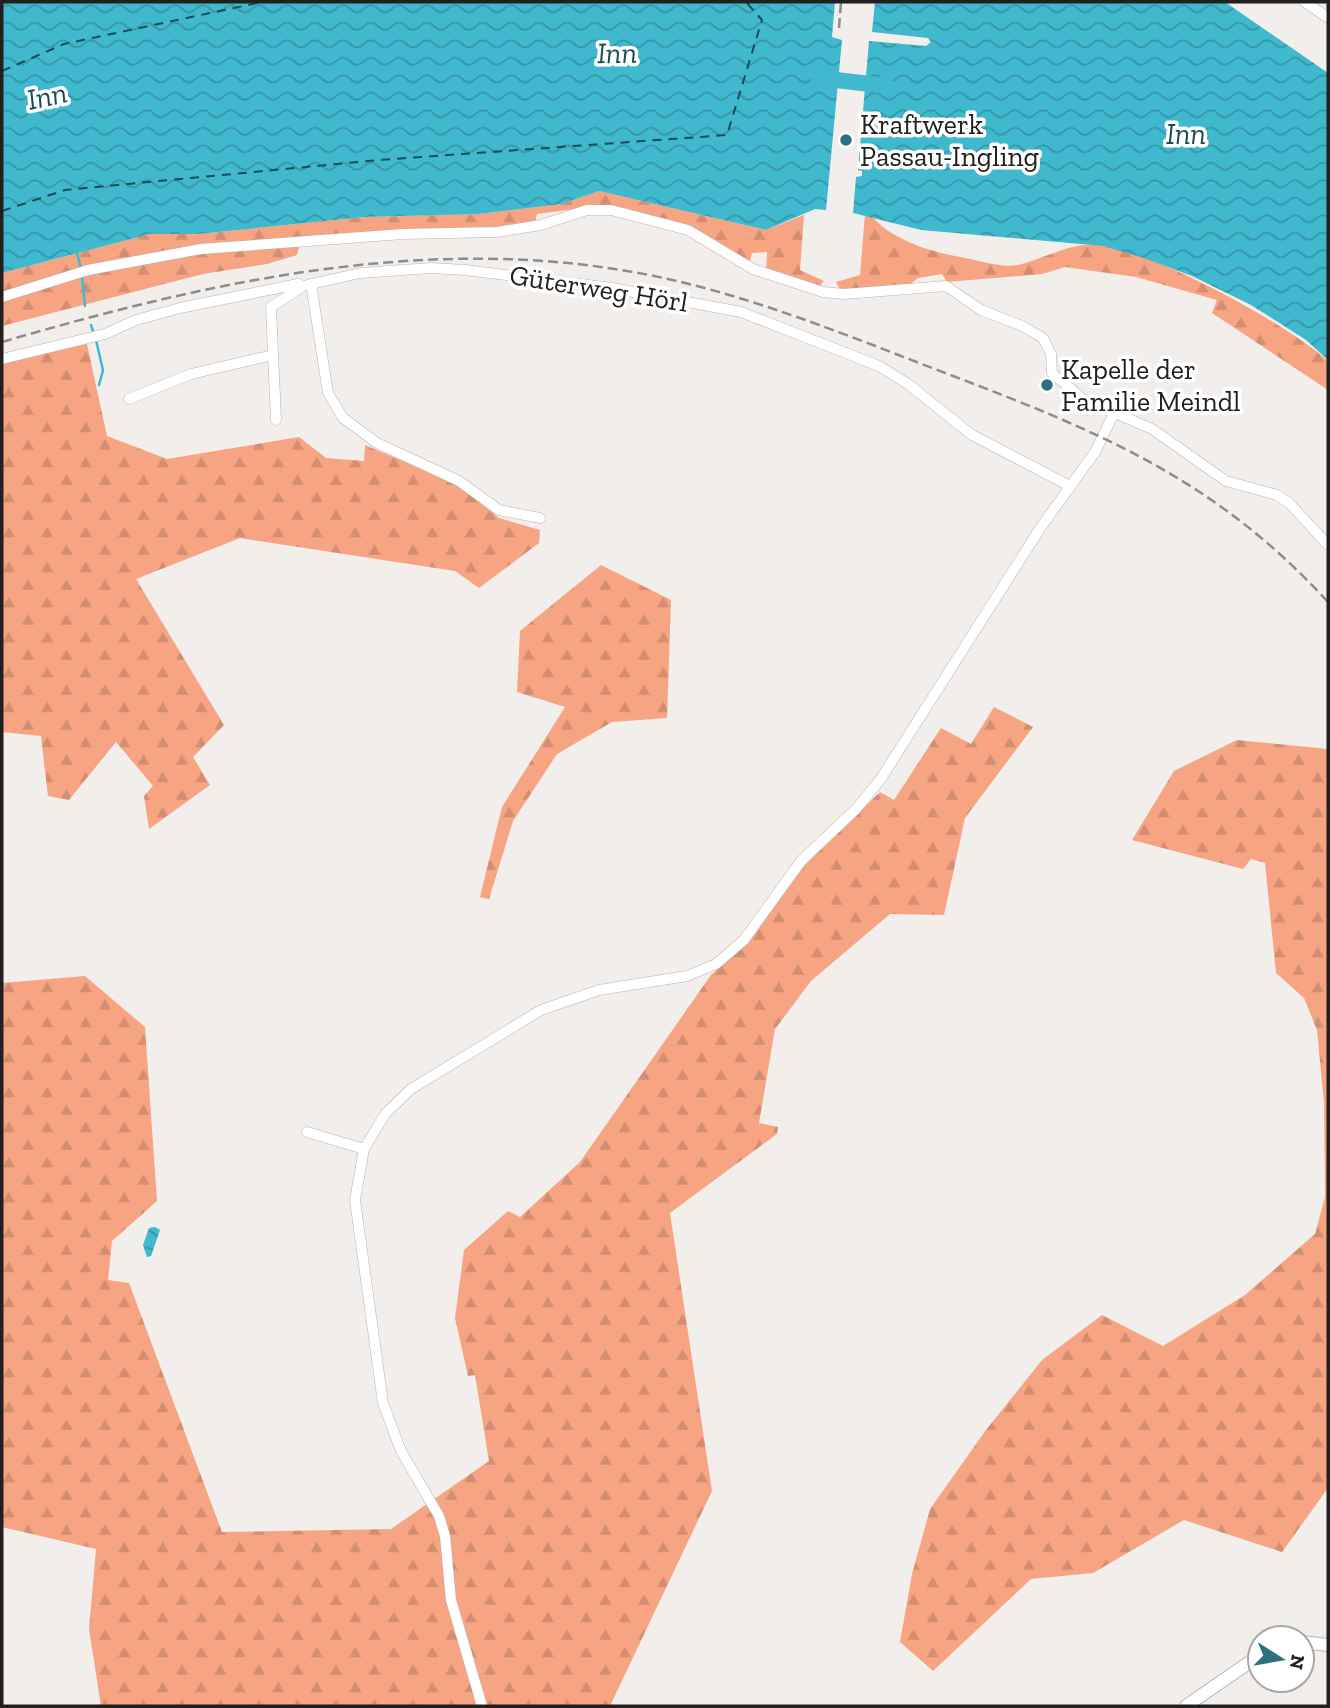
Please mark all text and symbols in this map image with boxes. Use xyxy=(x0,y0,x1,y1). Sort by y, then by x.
water label: Inn xyxy=(597,35,637,71)
water label: Inn xyxy=(24,74,70,118)
place label: Kraftwerk Passau-Ingling xyxy=(860,108,1039,173)
water label: Inn xyxy=(1166,116,1206,152)
marker: Kraftwerk Passau-Ingling xyxy=(838,132,854,148)
street label: Güterweg Hörl xyxy=(507,258,691,319)
place label: Kapelle der Familie Meindl xyxy=(1061,353,1241,418)
marker: Kapelle der Familie Meindl xyxy=(1039,377,1055,393)
north arrow xyxy=(1246,1624,1316,1694)
text: N xyxy=(1285,1653,1310,1671)

